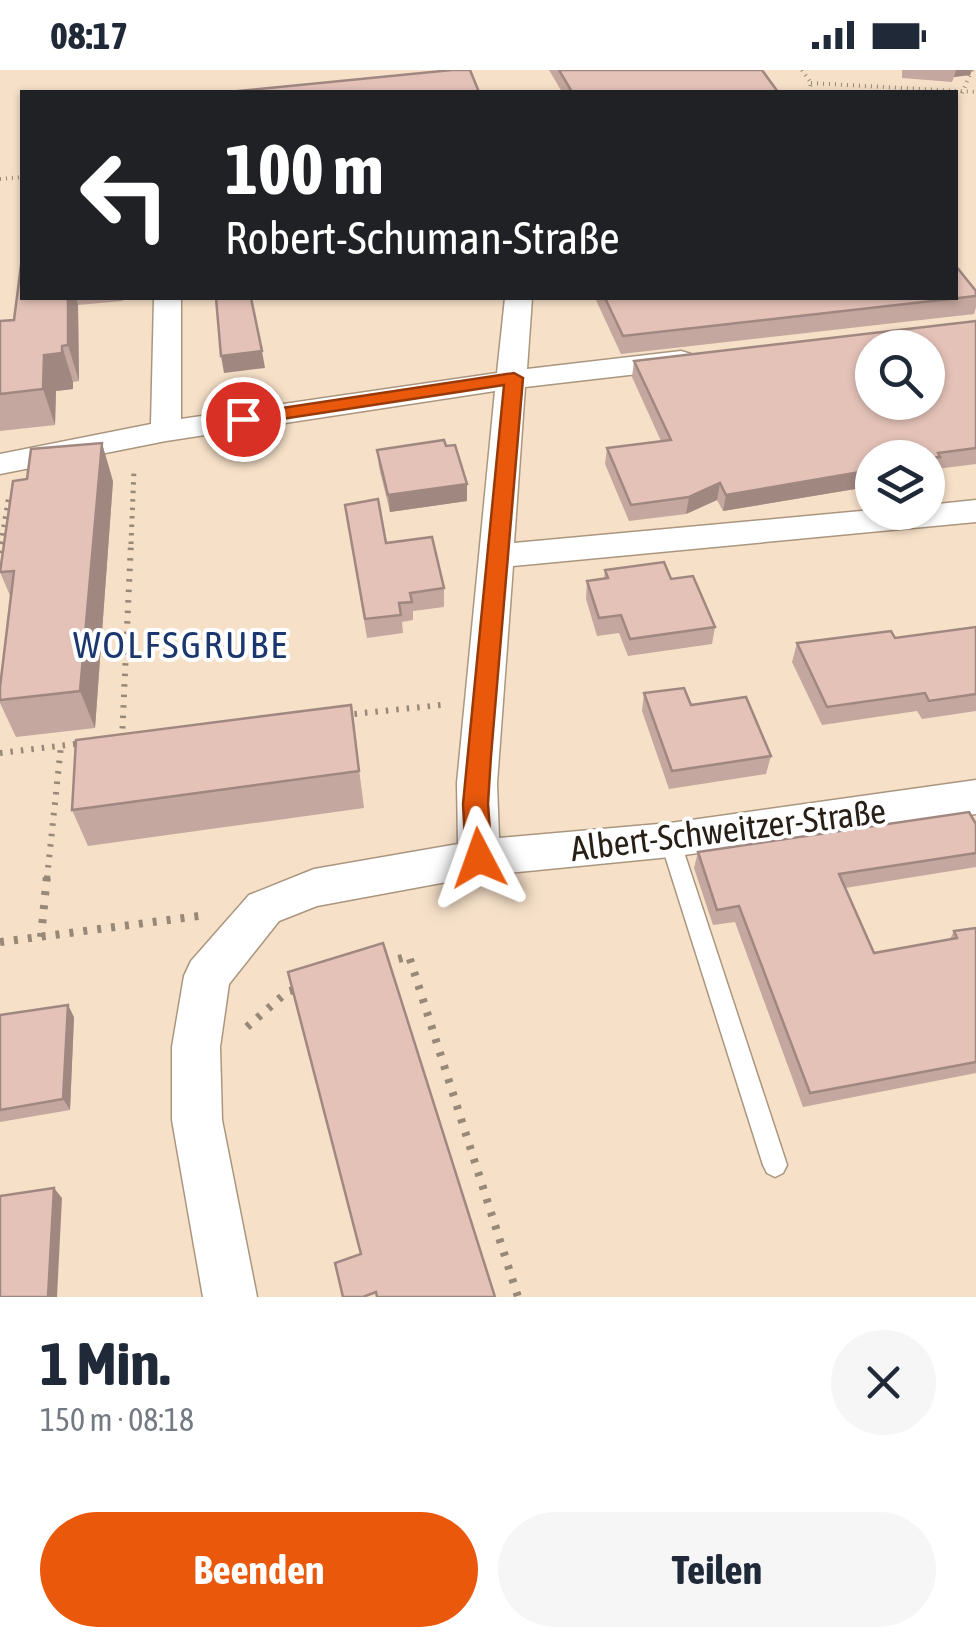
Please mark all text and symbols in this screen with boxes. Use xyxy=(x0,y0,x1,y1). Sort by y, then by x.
text: 08:17 xyxy=(50,14,128,57)
text: 100 m xyxy=(225,129,384,209)
icon: left xyxy=(60,130,190,260)
text: Robert-Schuman-Straße xyxy=(225,212,620,264)
map controls xyxy=(855,330,945,530)
button: search xyxy=(855,330,945,420)
pin xyxy=(201,377,286,462)
icon: arrive xyxy=(216,392,271,447)
button: layers xyxy=(855,440,945,530)
district label: WOLFSGRUBE xyxy=(73,623,289,666)
street label: Albert-Schweitzer-Straße xyxy=(568,790,888,868)
position arrow xyxy=(427,806,531,910)
text: 1 Min. xyxy=(40,1329,170,1398)
button: close xyxy=(831,1330,936,1435)
text: 150 m · 08:18 xyxy=(40,1401,194,1438)
button: Beenden xyxy=(40,1512,478,1627)
button: Teilen xyxy=(498,1512,936,1627)

